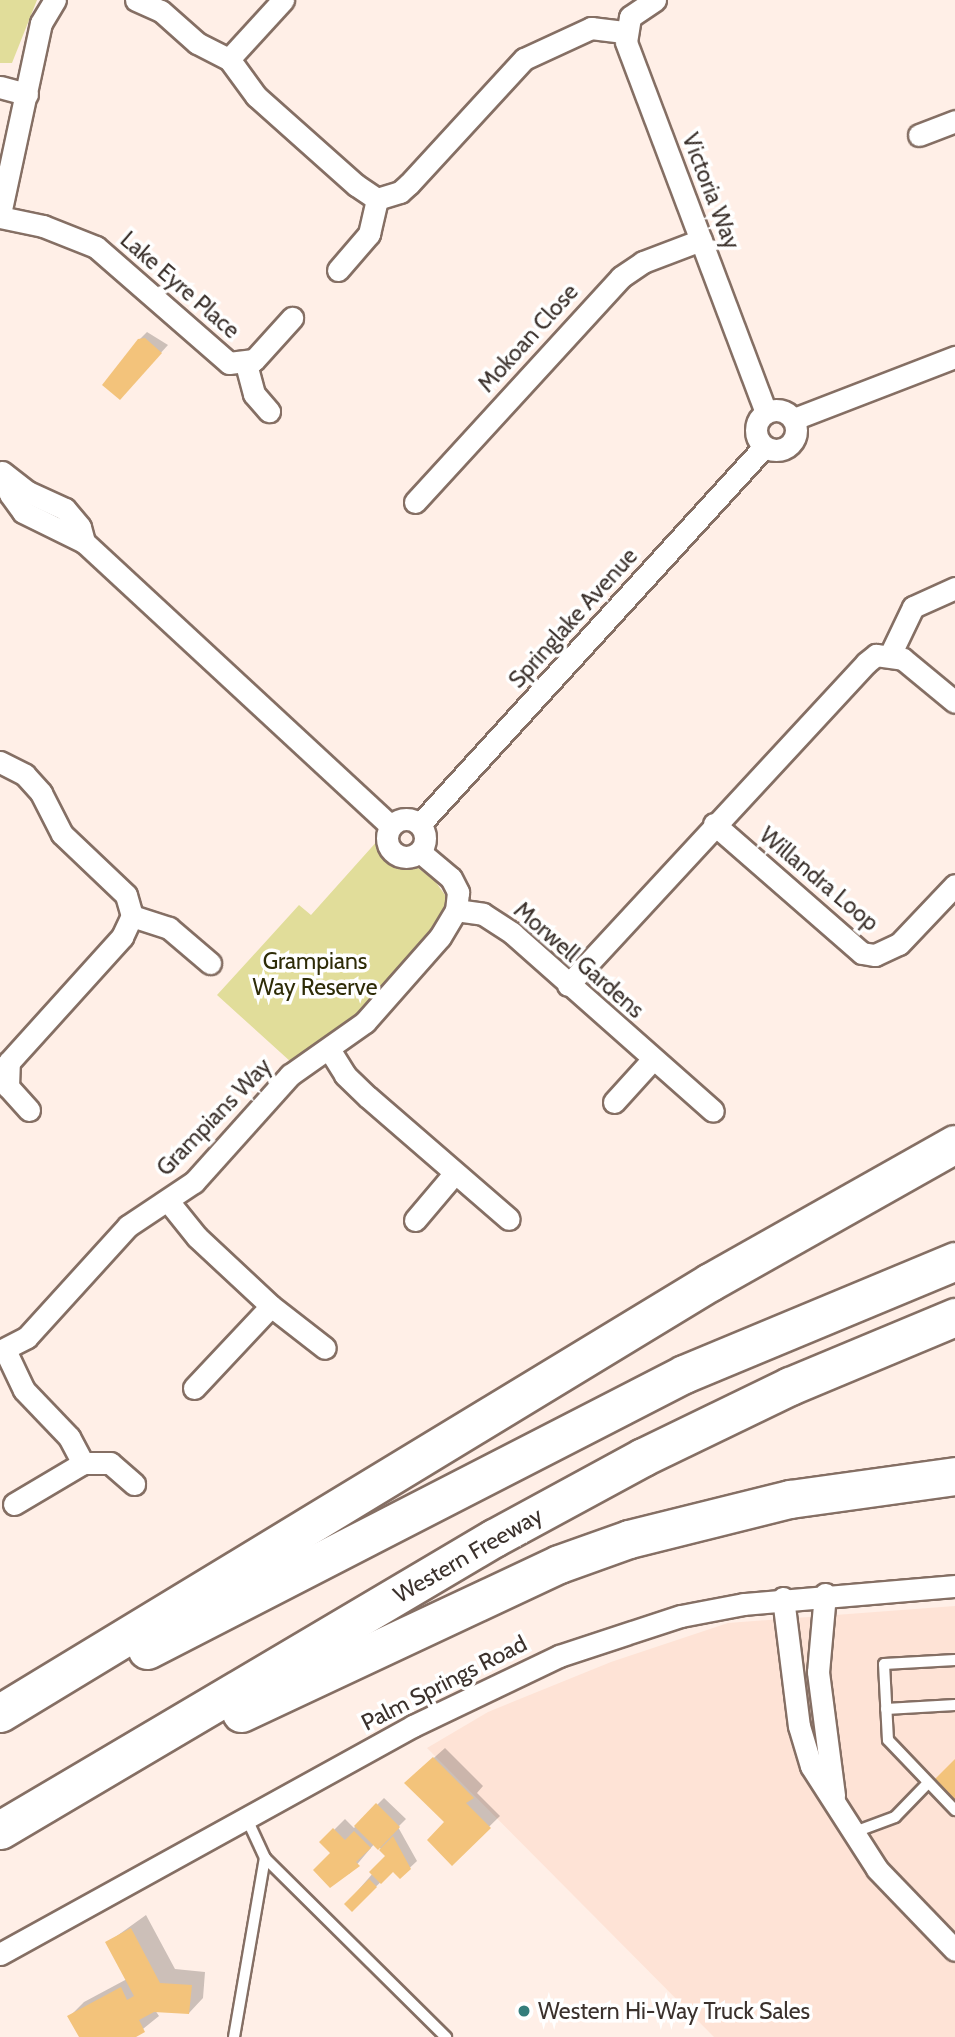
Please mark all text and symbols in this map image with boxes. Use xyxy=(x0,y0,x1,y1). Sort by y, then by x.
street label: Victoria Way xyxy=(676,129,746,253)
street label: Lake Eyre Place xyxy=(115,226,245,344)
street label: Mokoan Close xyxy=(472,278,584,398)
street label: Springlake Avenue xyxy=(503,542,643,694)
street label: Willandra Loop xyxy=(754,821,884,937)
street label: Morwell Gardens xyxy=(508,896,650,1024)
park label: Grampians Way Reserve xyxy=(253,947,377,1001)
street label: Grampians Way xyxy=(151,1052,277,1182)
street label: Western Freeway xyxy=(389,1501,547,1609)
street label: Palm Springs Road xyxy=(357,1629,531,1737)
place label: Western Hi-Way Truck Sales xyxy=(538,1997,810,2025)
marker: Western Hi-Way Truck Sales xyxy=(516,2003,532,2019)

